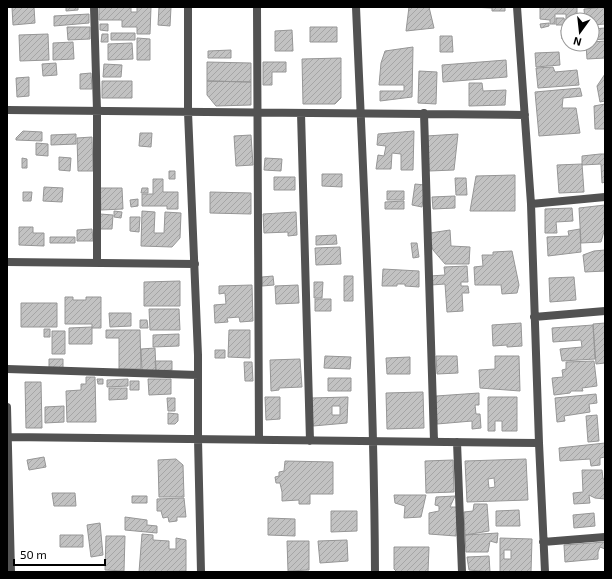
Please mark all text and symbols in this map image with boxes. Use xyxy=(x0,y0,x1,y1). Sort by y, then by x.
north arrow xyxy=(560,12,600,52)
text: N xyxy=(572,35,583,49)
scale bar xyxy=(14,541,105,567)
text: 50 m xyxy=(20,547,47,561)

